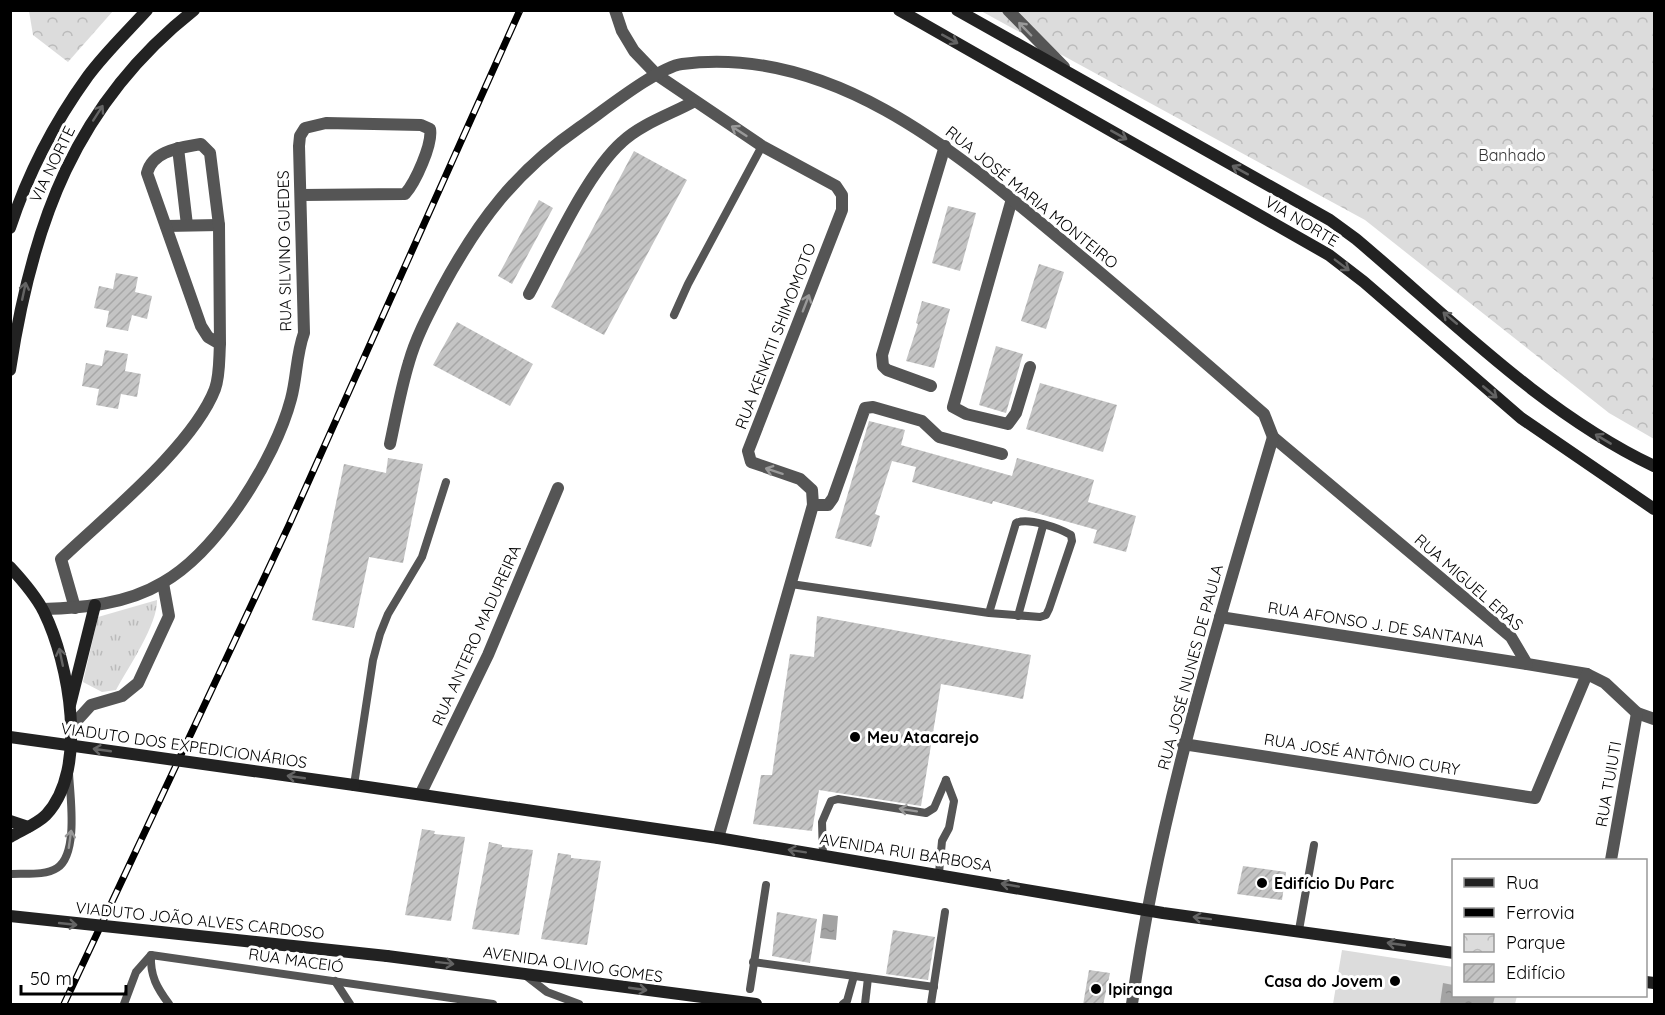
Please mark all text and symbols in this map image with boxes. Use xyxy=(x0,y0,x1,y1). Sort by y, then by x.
one-way arrow xyxy=(1018,22,1033,37)
one-way arrow xyxy=(941,33,958,45)
one-way arrow xyxy=(92,105,104,121)
street label: RUA JOSÉ MARIA MONTEIRO xyxy=(942,121,1122,273)
street label: VIA NORTE xyxy=(25,123,79,205)
one-way arrow xyxy=(731,125,748,137)
one-way arrow xyxy=(1110,130,1128,141)
park label: Banhado xyxy=(1478,145,1546,165)
one-way arrow xyxy=(1232,164,1249,176)
street label: RUA SILVINO GUEDES xyxy=(273,170,295,332)
street label: VIA NORTE xyxy=(1261,191,1343,251)
street label: RUA KENKITI SHIMOMOTO xyxy=(730,240,820,432)
one-way arrow xyxy=(1334,259,1350,271)
one-way arrow xyxy=(19,282,30,302)
one-way arrow xyxy=(801,294,812,313)
one-way arrow xyxy=(1443,311,1458,325)
one-way arrow xyxy=(1482,385,1497,399)
one-way arrow xyxy=(1595,432,1612,444)
one-way arrow xyxy=(765,464,784,475)
street label: RUA MIGUEL ERAS xyxy=(1411,529,1527,635)
street label: RUA ANTERO MADUREIRA xyxy=(427,541,525,729)
street label: RUA JOSÉ NUNES DE PAULA xyxy=(1153,562,1227,772)
street label: RUA AFONSO J. DE SANTANA xyxy=(1266,597,1486,651)
one-way arrow xyxy=(55,648,67,667)
street label: VIADUTO DOS EXPEDICIONÁRIOS xyxy=(60,718,308,772)
place label: Meu Atacarejo xyxy=(867,727,979,747)
street label: RUA JOSÉ ANTÔNIO CURY xyxy=(1263,729,1461,779)
marker: Meu Atacarejo xyxy=(848,730,862,744)
street label: RUA TUIUTI xyxy=(1591,740,1625,828)
one-way arrow xyxy=(93,744,113,755)
one-way arrow xyxy=(286,771,306,782)
one-way arrow xyxy=(899,804,919,815)
street label: AVENIDA RUI BARBOSA xyxy=(818,828,994,876)
one-way arrow xyxy=(64,830,75,850)
one-way arrow xyxy=(788,845,807,856)
legend xyxy=(1452,859,1647,997)
text: Rua xyxy=(1506,871,1539,894)
place label: Edifício Du Parc xyxy=(1274,873,1394,893)
marker: Edifício Du Parc xyxy=(1255,876,1269,890)
one-way arrow xyxy=(1001,879,1021,890)
street label: VIADUTO JOÃO ALVES CARDOSO xyxy=(75,897,325,943)
text: Ferrovia xyxy=(1506,901,1575,924)
one-way arrow xyxy=(1193,912,1213,923)
one-way arrow xyxy=(58,919,78,930)
text: Parque xyxy=(1506,931,1565,954)
one-way arrow xyxy=(1386,939,1406,950)
street label: AVENIDA OLIVIO GOMES xyxy=(482,941,664,987)
street label: RUA MACEIÓ xyxy=(247,943,345,977)
scale bar xyxy=(21,958,126,996)
one-way arrow xyxy=(434,958,454,969)
text: Edifício xyxy=(1506,961,1565,984)
text: 50 m xyxy=(30,967,72,990)
place label: Casa do Jovem xyxy=(1264,971,1383,991)
marker: Casa do Jovem xyxy=(1388,974,1402,988)
place label: Ipiranga xyxy=(1108,979,1173,999)
marker: Ipiranga xyxy=(1089,982,1103,996)
one-way arrow xyxy=(628,983,648,994)

